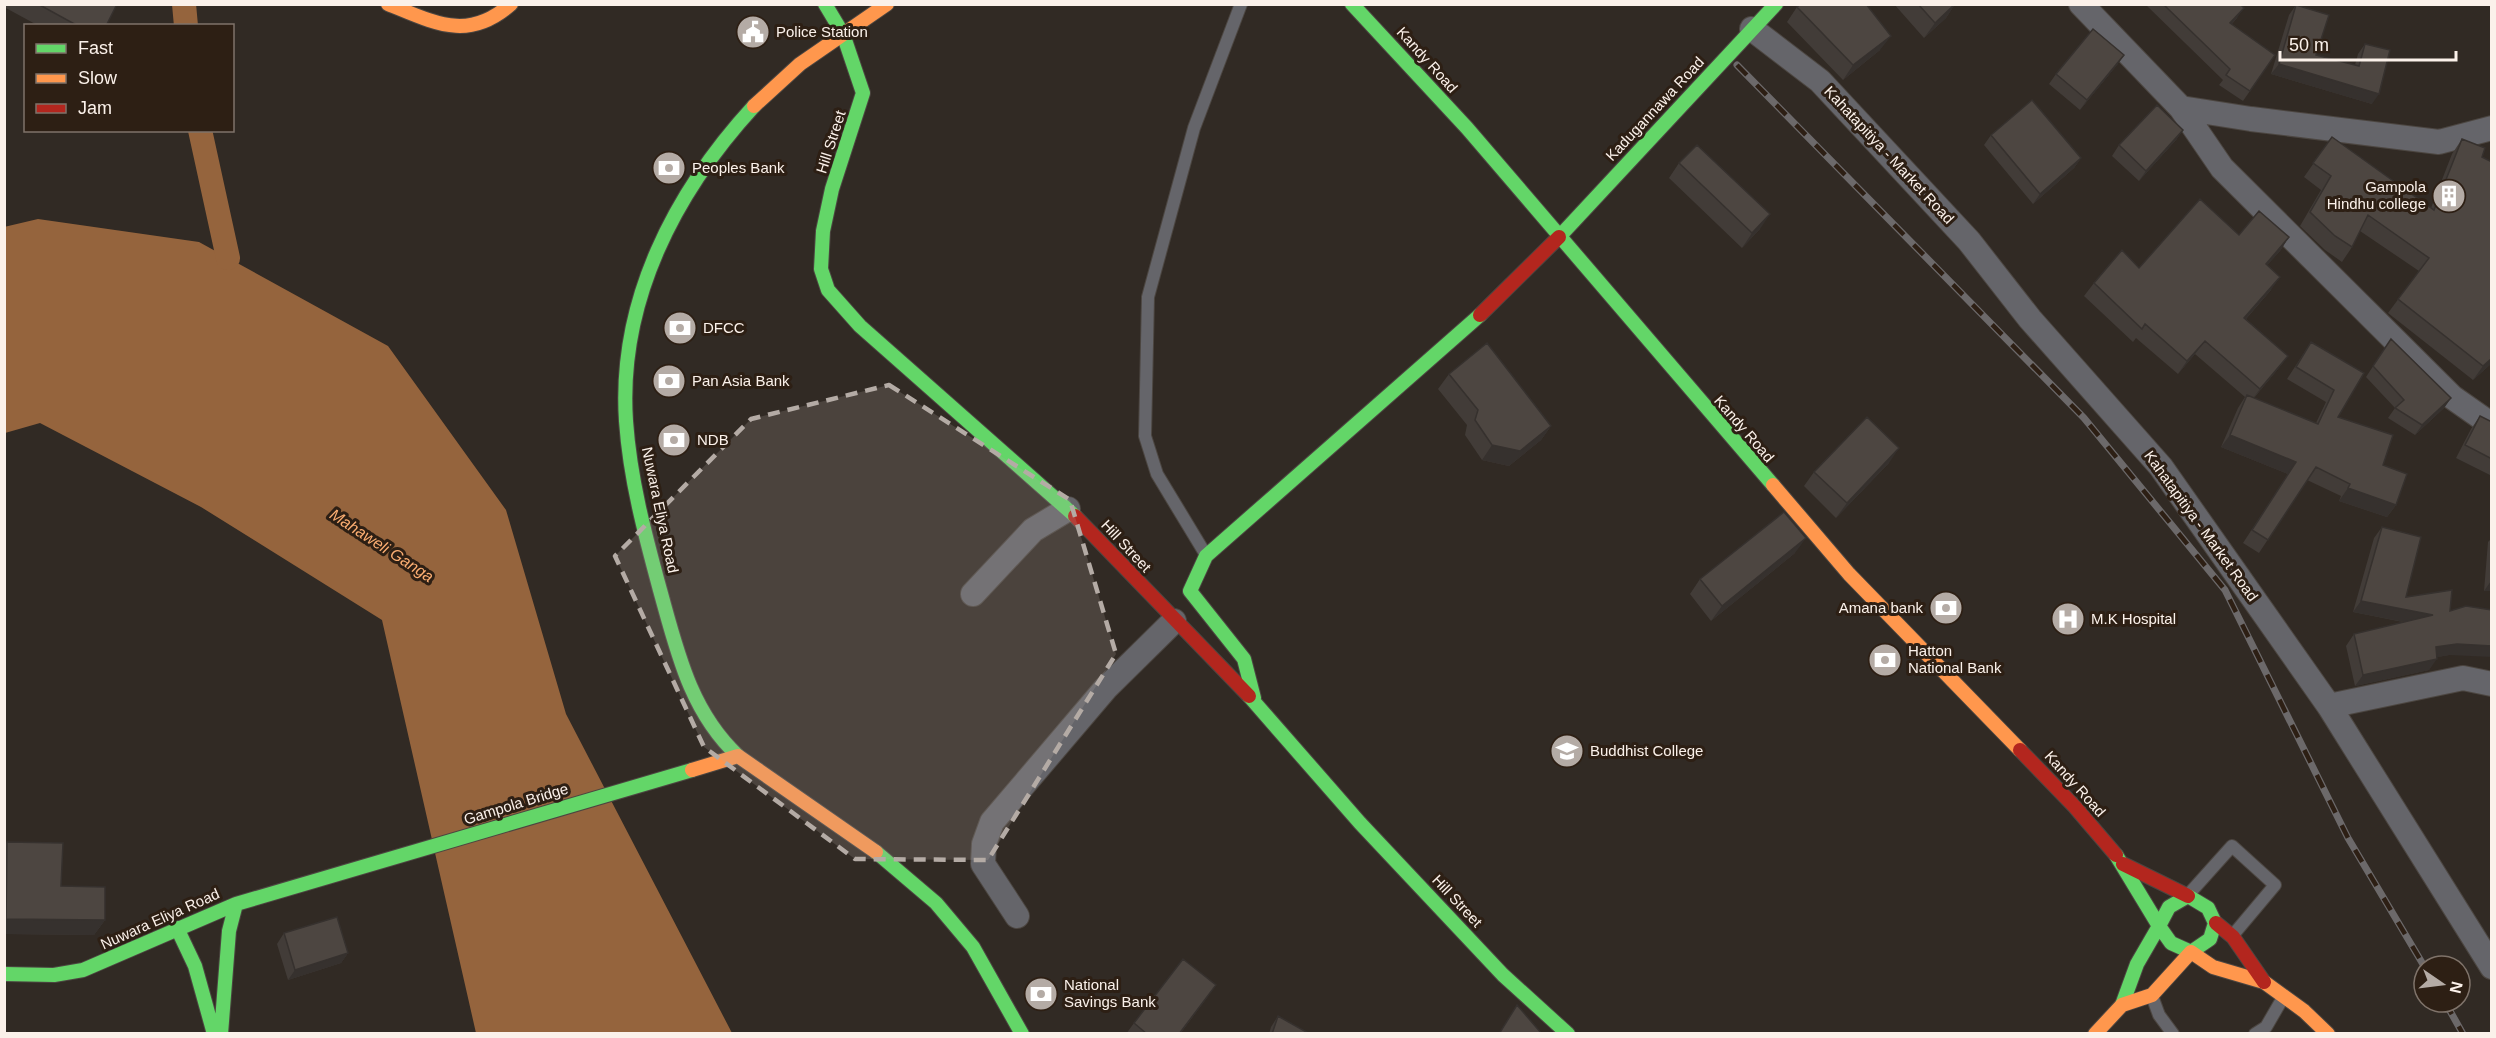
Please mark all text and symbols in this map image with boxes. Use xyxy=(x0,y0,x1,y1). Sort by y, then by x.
public building icon: Police Station xyxy=(735,14,771,50)
place label: Police Station xyxy=(776,23,868,40)
street label: Kandy Road xyxy=(1393,23,1461,96)
legend xyxy=(24,24,234,132)
scale bar xyxy=(2280,24,2456,62)
text: 50 m xyxy=(2289,35,2329,55)
text: Fast xyxy=(78,38,113,58)
street label: Kadugannawa Road xyxy=(1602,53,1707,164)
text: Slow xyxy=(78,68,118,88)
street label: Kahatapitiya - Market Road xyxy=(1821,82,1958,227)
text: Jam xyxy=(78,98,112,118)
street label: Hill Street xyxy=(812,108,849,175)
bank icon: Peoples Bank xyxy=(651,150,687,186)
place label: Peoples Bank xyxy=(692,159,785,176)
place label: Gampola Hindhu college xyxy=(2327,178,2427,212)
building icon: Gampola Hindhu college xyxy=(2431,178,2467,214)
bank icon: DFCC xyxy=(662,310,698,346)
place label: DFCC xyxy=(703,319,745,336)
bank icon: Pan Asia Bank xyxy=(651,363,687,399)
place label: Pan Asia Bank xyxy=(692,372,790,389)
street label: Kandy Road xyxy=(1711,392,1778,465)
bank icon: NDB xyxy=(656,422,692,458)
place label: NDB xyxy=(697,431,729,448)
street label: Nuwara Eliya Road xyxy=(639,445,682,574)
street label: Kahatapitiya - Market Road xyxy=(2141,447,2262,604)
water label: Mahaweli Ganga xyxy=(327,506,437,585)
street label: Hill Street xyxy=(1098,516,1155,576)
bank icon: Amana bank xyxy=(1928,590,1964,626)
place label: Amana bank xyxy=(1839,599,1923,616)
hospital icon: M.K Hospital xyxy=(2050,601,2086,637)
place label: M.K Hospital xyxy=(2091,610,2176,627)
bank icon: Hatton National Bank xyxy=(1867,642,1903,678)
place label: Hatton National Bank xyxy=(1908,642,2002,676)
school or university icon: Buddhist College xyxy=(1549,733,1585,769)
place label: Buddhist College xyxy=(1590,742,1703,759)
street label: Kandy Road xyxy=(2041,747,2109,820)
street label: Gampola Bridge xyxy=(462,780,570,827)
street label: Hill Street xyxy=(1429,871,1486,931)
street label: Nuwara Eliya Road xyxy=(98,885,222,952)
north arrow xyxy=(2412,954,2472,1014)
bank icon: National Savings Bank xyxy=(1023,976,1059,1012)
place label: National Savings Bank xyxy=(1064,976,1156,1010)
text: N xyxy=(2446,980,2466,995)

